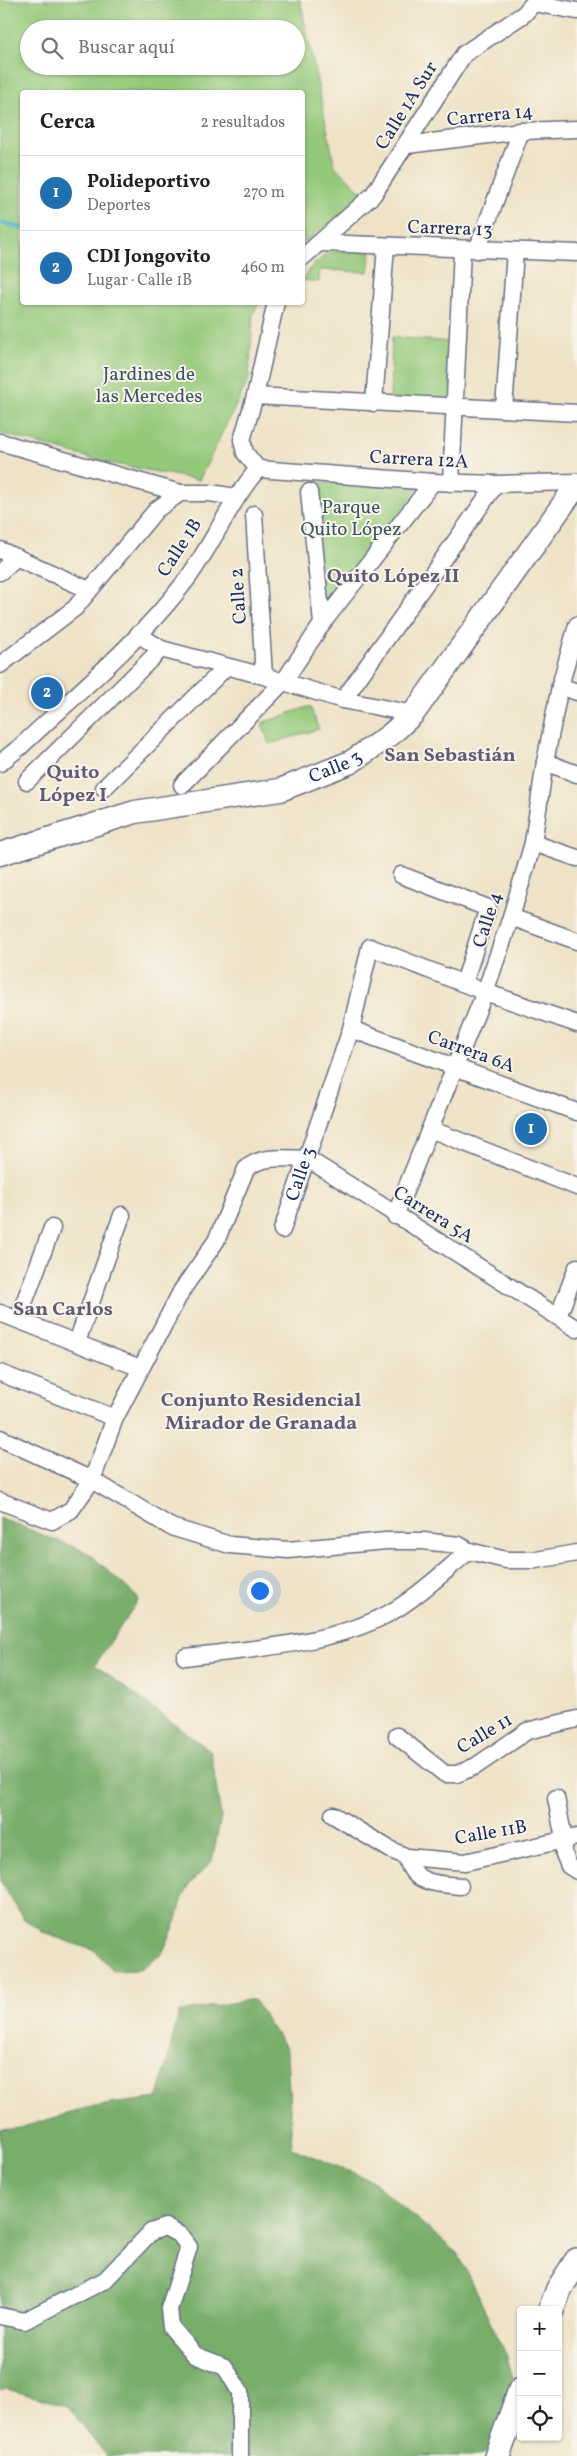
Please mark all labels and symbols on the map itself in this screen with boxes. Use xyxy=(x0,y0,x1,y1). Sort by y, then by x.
street label: Calle 1A Sur xyxy=(370,57,444,155)
street label: Carrera 14 xyxy=(446,99,534,133)
street label: Carrera 13 xyxy=(407,215,493,243)
park label: Jardines de las Mercedes xyxy=(96,362,202,410)
street label: Carrera 12A xyxy=(369,444,469,476)
park label: Parque Quito López xyxy=(301,495,401,543)
street label: Calle 1B xyxy=(151,514,209,582)
district label: Quito López II xyxy=(327,563,459,591)
street label: Calle 2 xyxy=(224,567,254,625)
pin: 2 xyxy=(31,674,63,712)
district label: San Sebastián xyxy=(384,742,516,770)
street label: Calle 3 xyxy=(305,745,368,790)
district label: Quito López I xyxy=(39,759,107,810)
street label: Calle 4 xyxy=(467,889,509,951)
street label: Carrera 6A xyxy=(424,1024,518,1080)
pin: 1 xyxy=(515,1110,547,1148)
street label: Calle 3 xyxy=(280,1144,323,1205)
street label: Carrera 5A xyxy=(388,1180,478,1250)
district label: San Carlos xyxy=(13,1296,113,1324)
district label: Conjunto Residencial Mirador de Granada xyxy=(161,1387,362,1438)
your location xyxy=(247,1578,273,1604)
street label: Calle 11 xyxy=(452,1707,518,1761)
street label: Calle 11B xyxy=(453,1814,529,1852)

